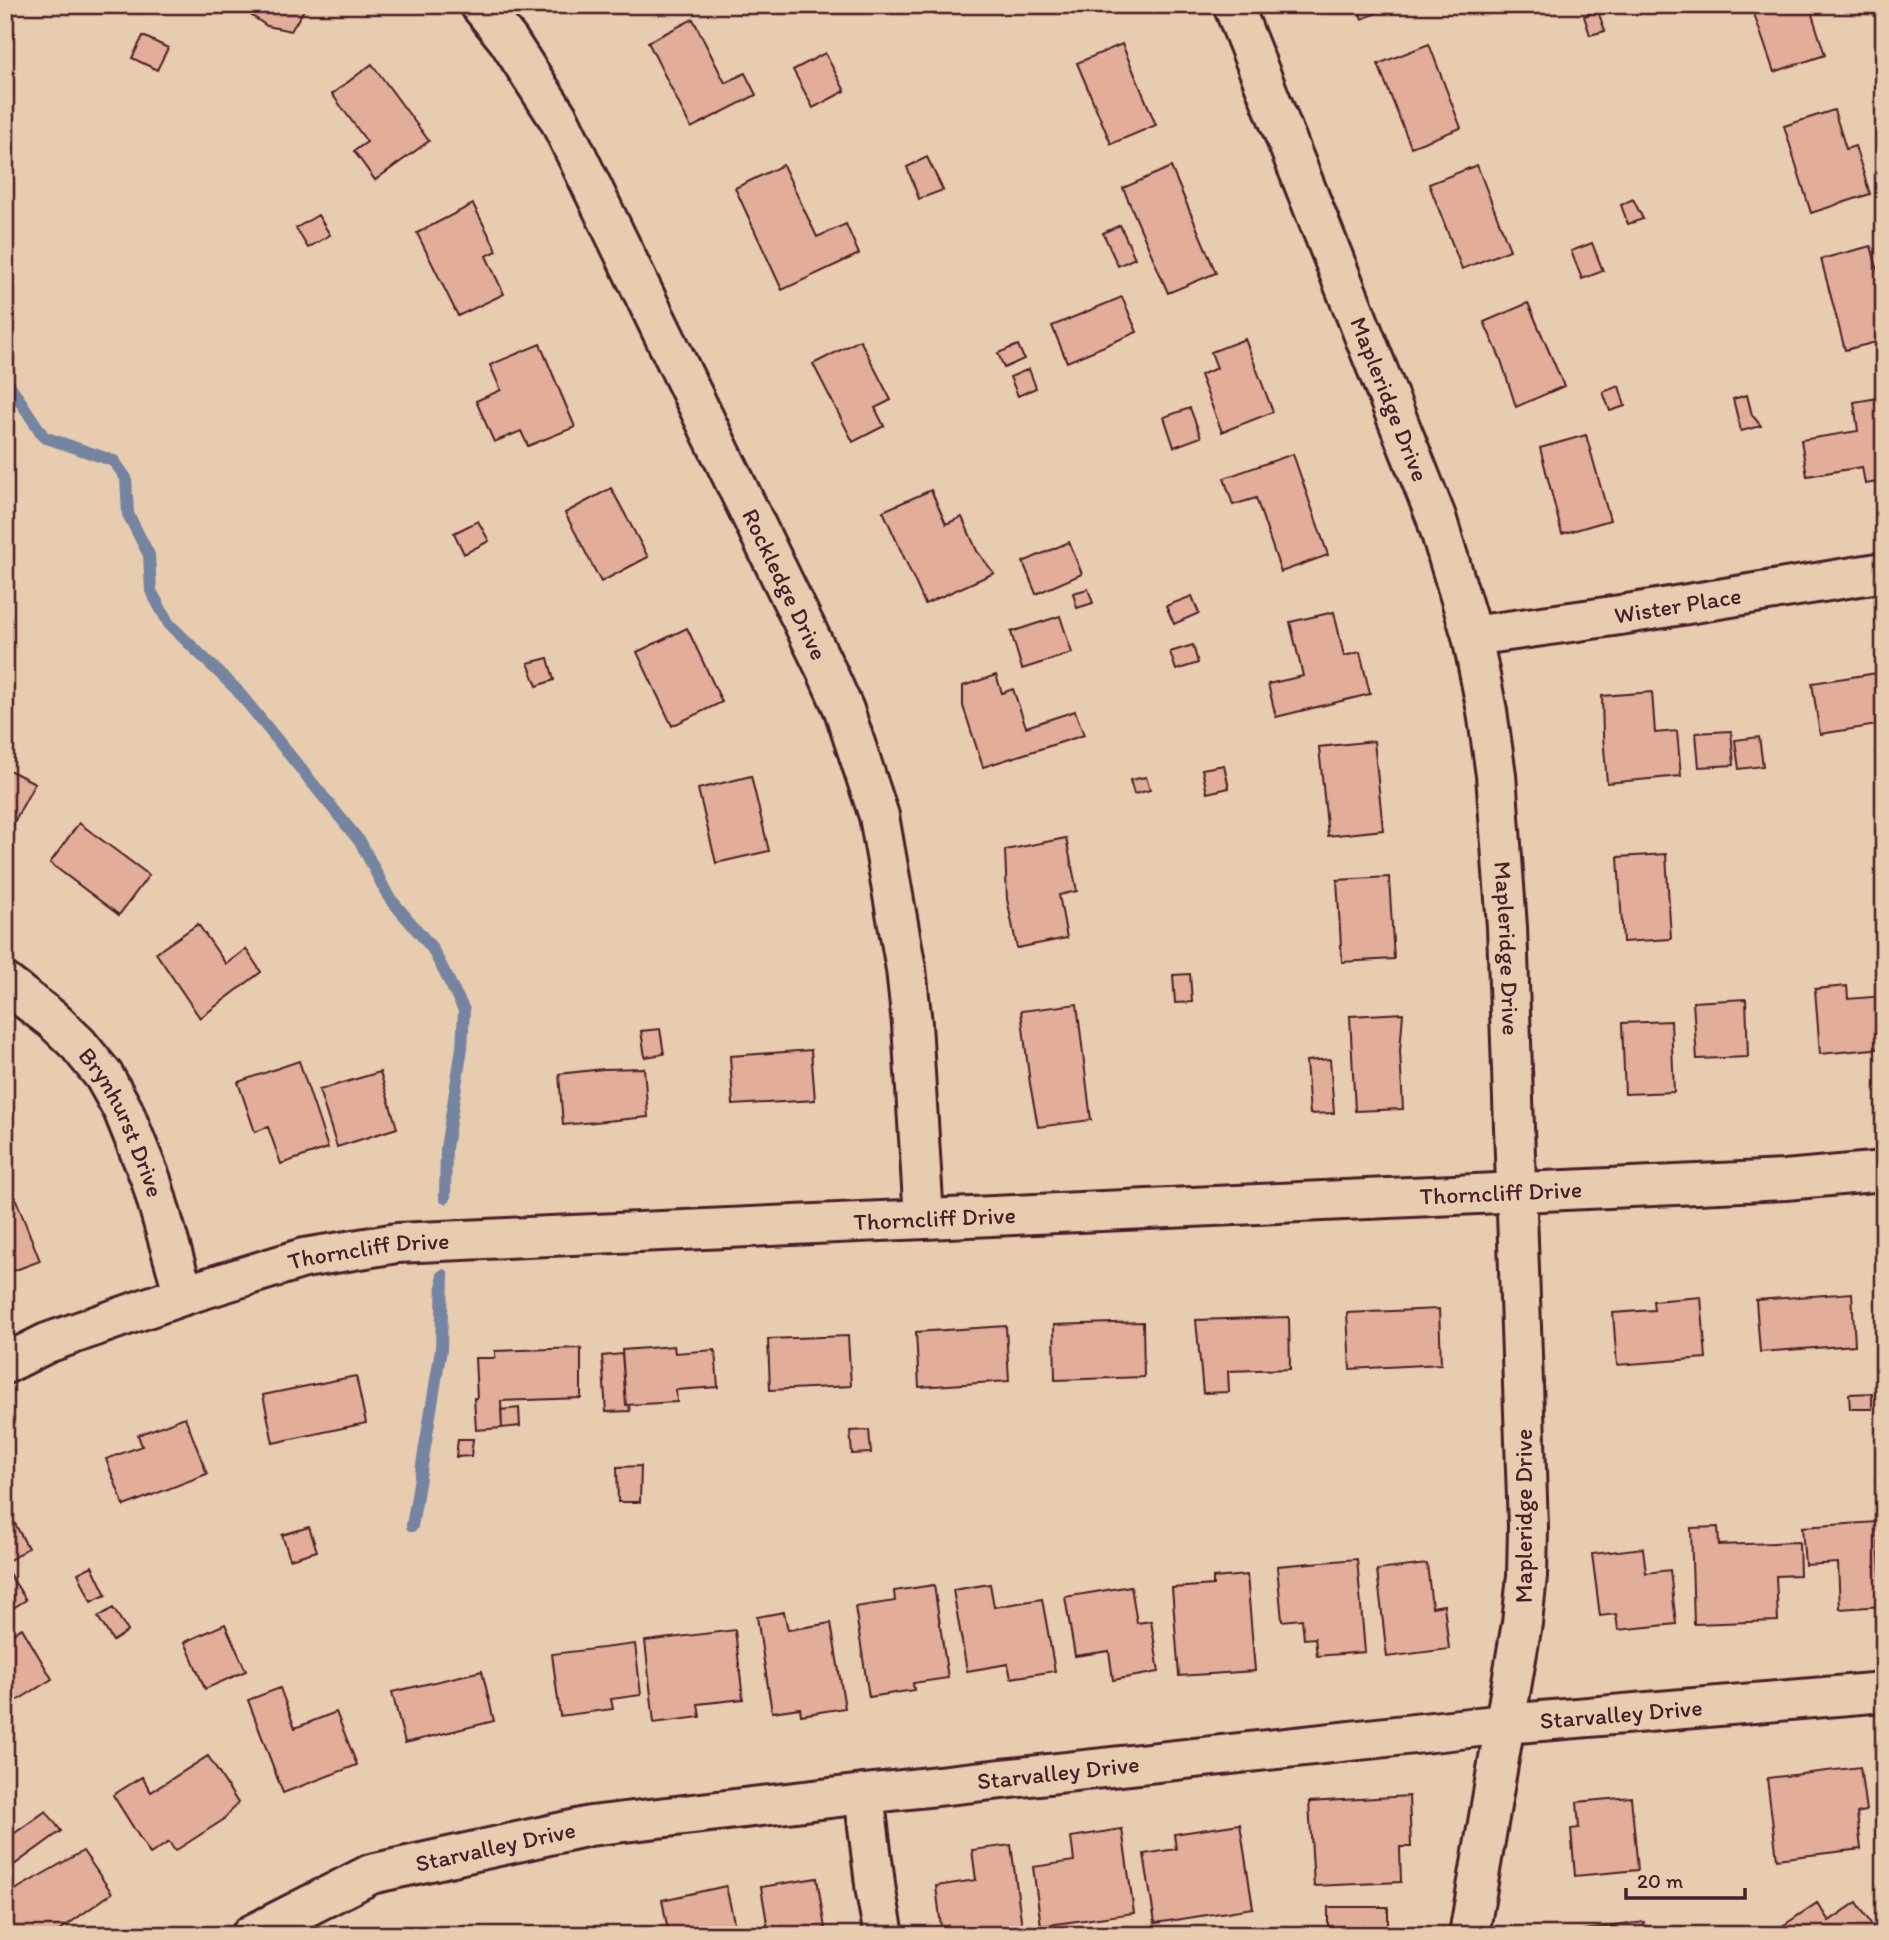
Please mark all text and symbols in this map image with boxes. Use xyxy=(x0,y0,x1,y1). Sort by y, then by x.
street label: Mapleridge Drive xyxy=(1344,312,1435,485)
street label: Rockledge Drive xyxy=(736,504,834,665)
street label: Wister Place xyxy=(1612,580,1743,630)
street label: Mapleridge Drive xyxy=(1488,860,1526,1036)
street label: Brynhurst Drive xyxy=(73,1041,170,1200)
street label: Thorncliff Drive xyxy=(1419,1174,1583,1211)
street label: Thorncliff Drive xyxy=(853,1200,1016,1236)
street label: Thorncliff Drive xyxy=(284,1226,450,1276)
street label: Mapleridge Drive xyxy=(1509,1429,1538,1603)
street label: Starvalley Drive xyxy=(1539,1692,1704,1735)
street label: Starvalley Drive xyxy=(975,1749,1141,1796)
street label: Starvalley Drive xyxy=(413,1815,578,1878)
scale bar xyxy=(1626,1856,1745,1900)
text: 20 m xyxy=(1637,1868,1684,1893)

